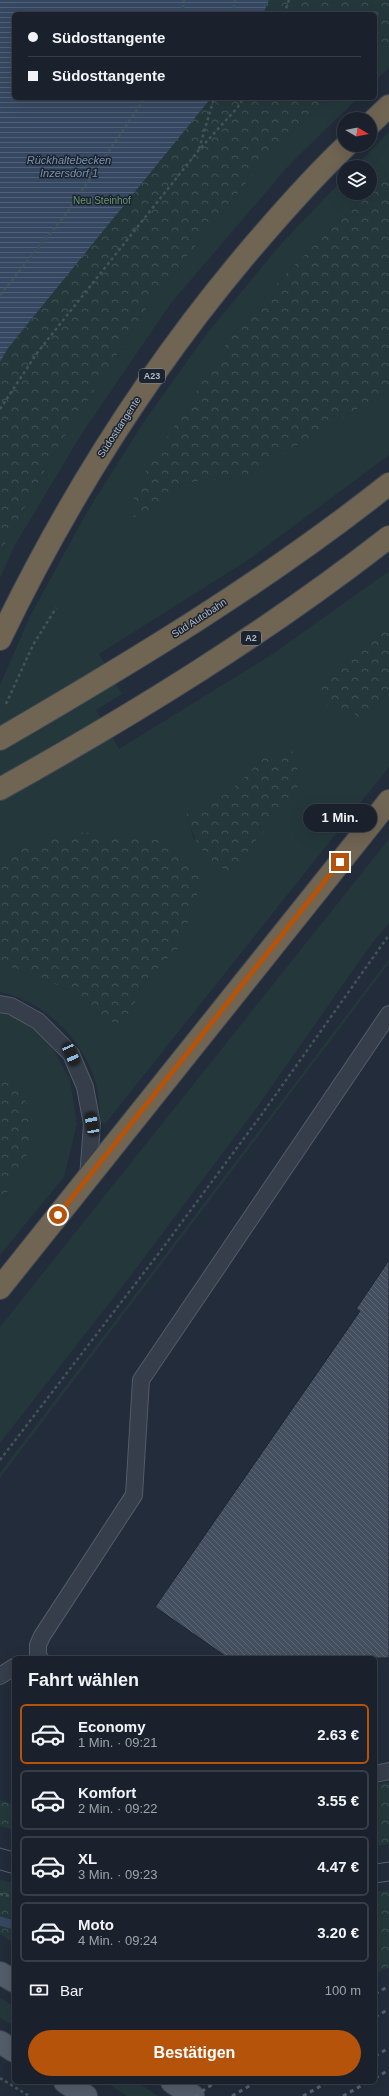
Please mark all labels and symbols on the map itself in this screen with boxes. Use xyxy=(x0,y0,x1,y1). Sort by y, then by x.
north arrow xyxy=(337,112,377,152)
water label: Rückhaltebecken Inzersdorf 1 xyxy=(27,154,111,179)
park label: Neu Steinhof xyxy=(73,195,131,206)
road number: A23 xyxy=(139,369,165,383)
street label: Südosttangente xyxy=(95,394,143,459)
street label: Süd Autobahn xyxy=(170,596,228,640)
road number: A2 xyxy=(241,631,261,645)
callout: 1 Min. xyxy=(303,804,377,832)
route end xyxy=(331,853,349,871)
car xyxy=(61,1041,81,1067)
car xyxy=(84,1111,100,1137)
route start xyxy=(49,1206,67,1224)

